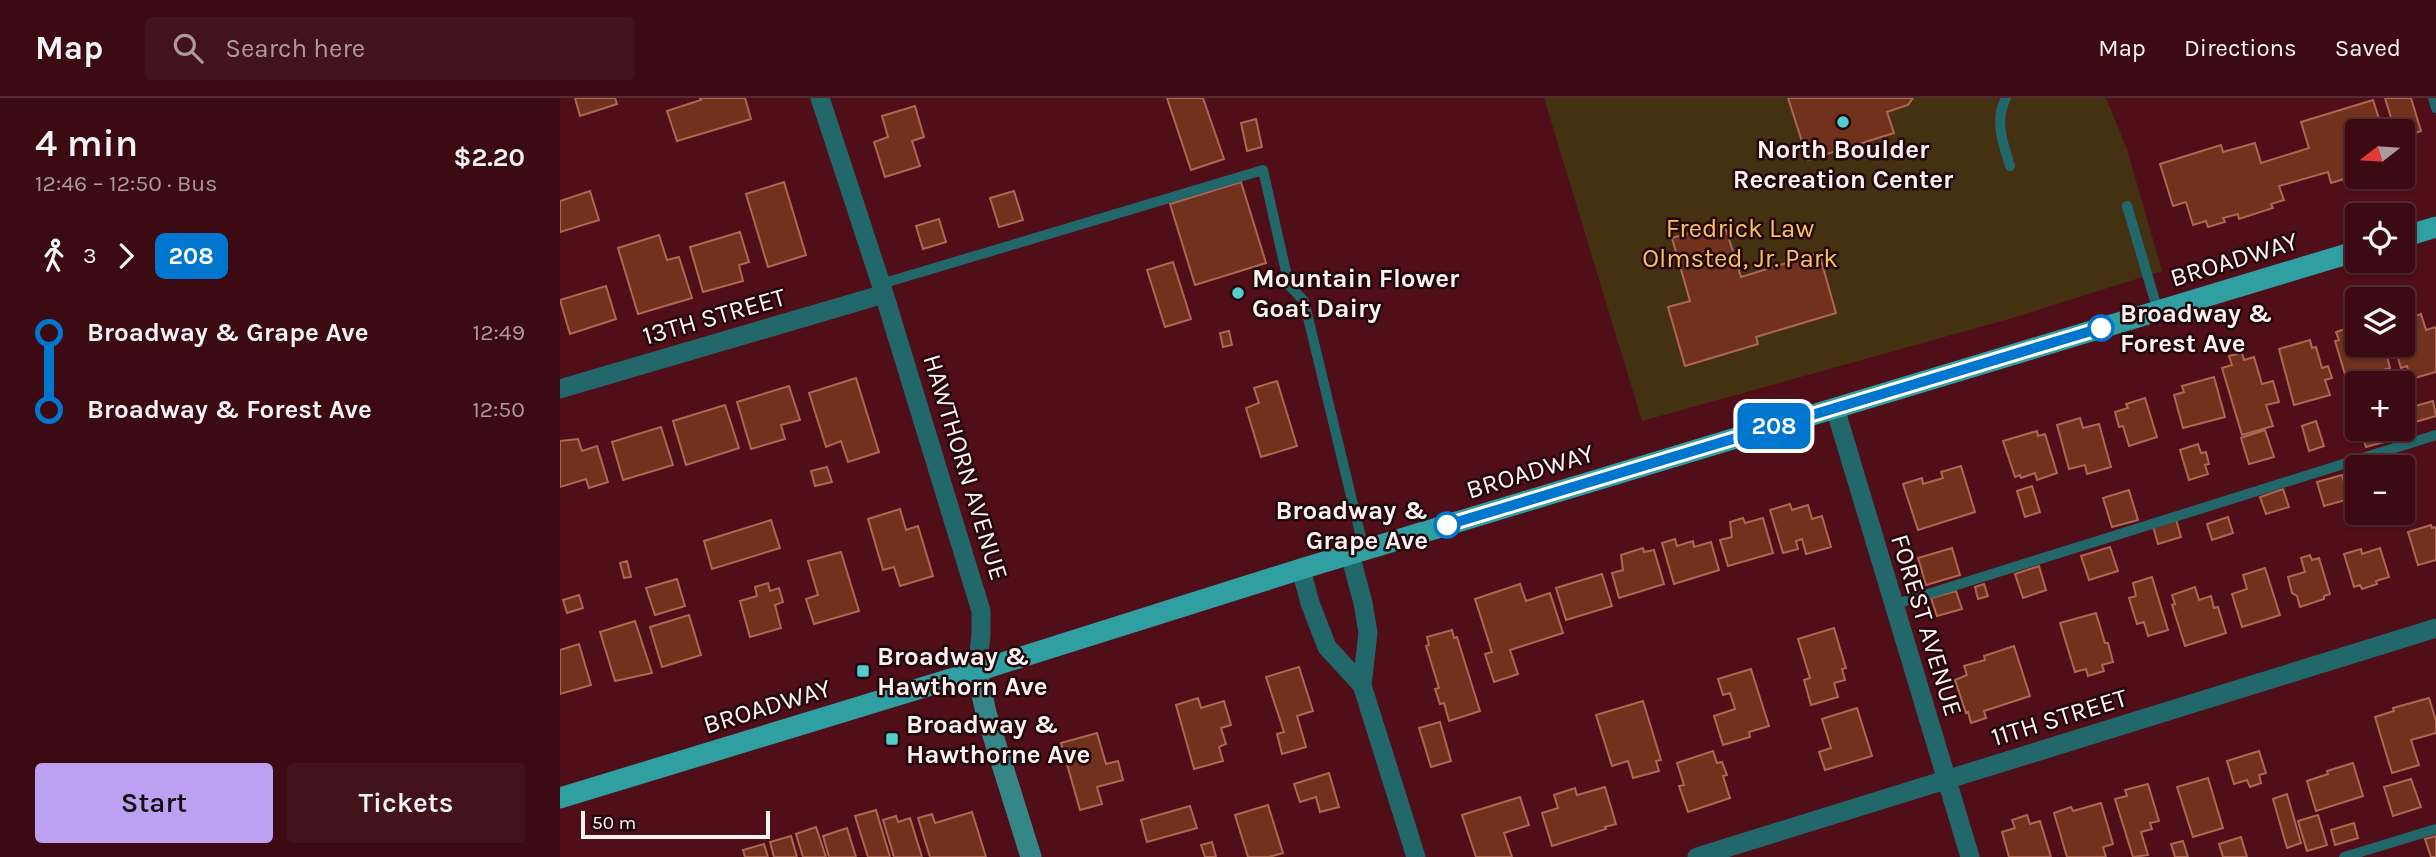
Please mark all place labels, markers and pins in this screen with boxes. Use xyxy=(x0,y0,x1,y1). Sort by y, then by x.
marker: North Boulder Recreation Center xyxy=(1835,114,1851,130)
place label: North Boulder Recreation Center xyxy=(1733,134,1954,195)
place label: Mountain Flower Goat Dairy xyxy=(1252,263,1460,324)
marker: Mountain Flower Goat Dairy xyxy=(1230,285,1246,301)
place label: Broadway & Forest Ave xyxy=(2120,298,2273,359)
marker: Broadway & Forest Ave xyxy=(2088,315,2114,341)
place label: Broadway & Grape Ave xyxy=(1275,495,1428,556)
marker: Broadway & Grape Ave xyxy=(1434,512,1460,538)
place label: Broadway & Hawthorn Ave xyxy=(877,641,1047,702)
marker: Broadway & Hawthorn Ave xyxy=(855,663,871,679)
place label: Broadway & Hawthorne Ave xyxy=(906,709,1090,770)
marker: Broadway & Hawthorne Ave xyxy=(884,731,900,747)

